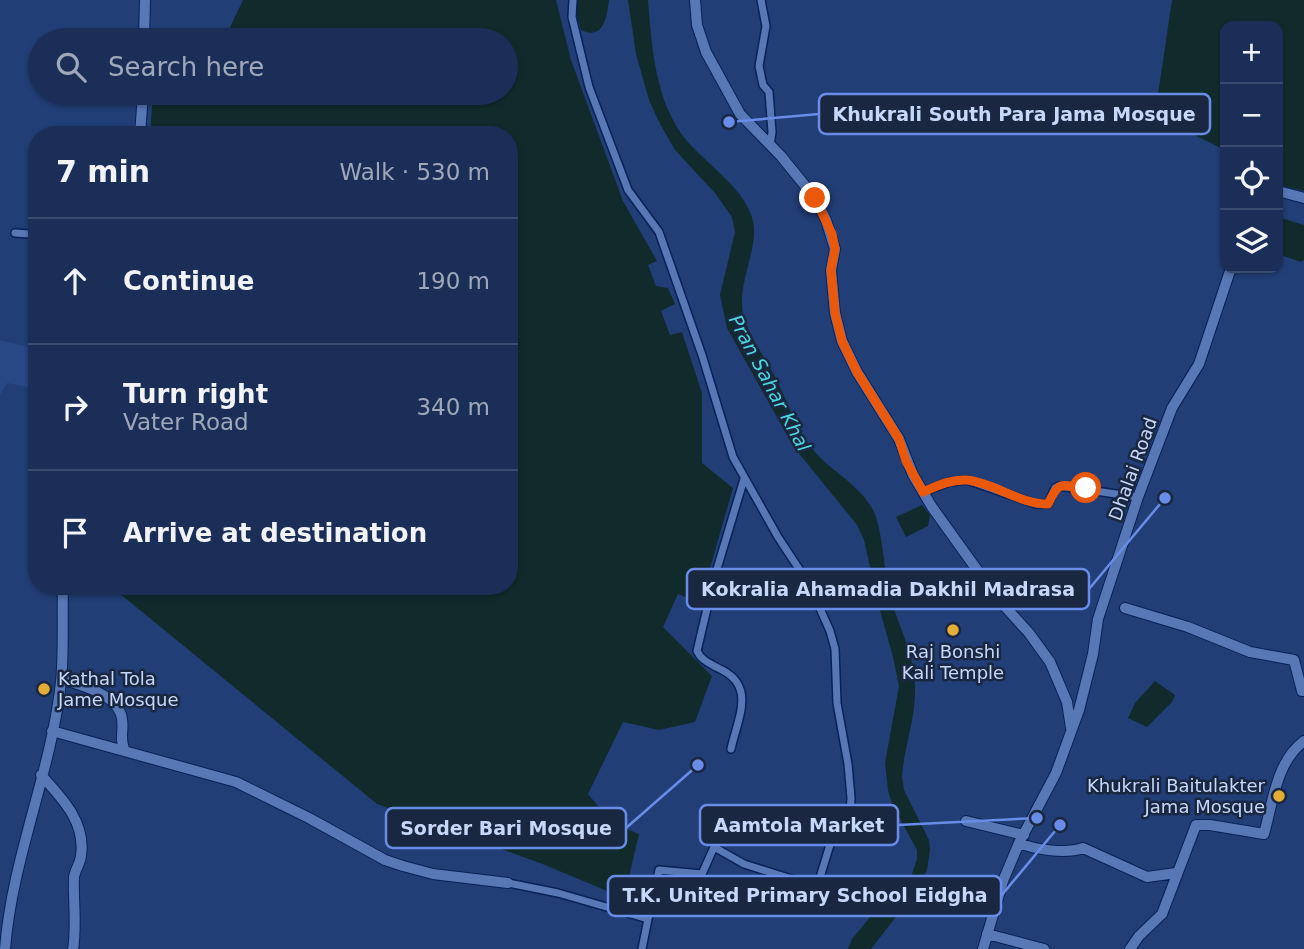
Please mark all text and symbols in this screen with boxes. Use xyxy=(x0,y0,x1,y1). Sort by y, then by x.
map controls xyxy=(1220,21,1283,273)
button: + xyxy=(1220,21,1283,84)
search box xyxy=(28,28,518,105)
icon: search xyxy=(52,48,90,86)
text: Search here xyxy=(108,52,264,82)
button: − xyxy=(1220,84,1283,147)
callout: Khukrali South Para Jama Mosque xyxy=(819,94,1210,134)
text: Khukrali South Para Jama Mosque xyxy=(832,103,1196,125)
button: locate xyxy=(1220,147,1283,210)
text: 7 min xyxy=(56,154,150,189)
text: Walk · 530 m xyxy=(339,159,490,185)
route end xyxy=(799,182,830,213)
button: layers xyxy=(1220,210,1283,273)
icon: ahead xyxy=(56,262,94,300)
text: Continue xyxy=(123,266,254,296)
text: 190 m xyxy=(416,268,490,294)
water label: Pran Sahar Khal xyxy=(725,311,816,456)
text: Turn right xyxy=(123,379,268,409)
icon: right xyxy=(56,388,94,426)
text: 340 m xyxy=(416,394,490,420)
text: Vater Road xyxy=(123,409,249,435)
street label: Dhalai Road xyxy=(1104,414,1161,523)
route start xyxy=(1070,472,1101,503)
icon: arrive xyxy=(56,514,94,552)
text: Arrive at destination xyxy=(123,518,427,548)
callout: Kokralia Ahamadia Dakhil Madrasa xyxy=(687,569,1089,609)
text: Kokralia Ahamadia Dakhil Madrasa xyxy=(701,578,1075,600)
marker: Raj Bonshi Kali Temple xyxy=(945,622,961,638)
place label: Raj Bonshi Kali Temple xyxy=(902,641,1004,683)
place label: Kathal Tola Jame Mosque xyxy=(57,668,179,710)
marker: Kathal Tola Jame Mosque xyxy=(36,681,52,697)
place label: Khukrali Baitulakter Jama Mosque xyxy=(1087,775,1266,817)
marker: Khukrali Baitulakter Jama Mosque xyxy=(1271,788,1287,804)
callout: Aamtola Market xyxy=(700,805,898,845)
callout: Sorder Bari Mosque xyxy=(386,808,626,848)
text: Aamtola Market xyxy=(714,814,884,836)
text: Sorder Bari Mosque xyxy=(400,817,612,839)
callout: T.K. United Primary School Eidgha xyxy=(608,876,1001,916)
text: T.K. United Primary School Eidgha xyxy=(622,884,988,906)

